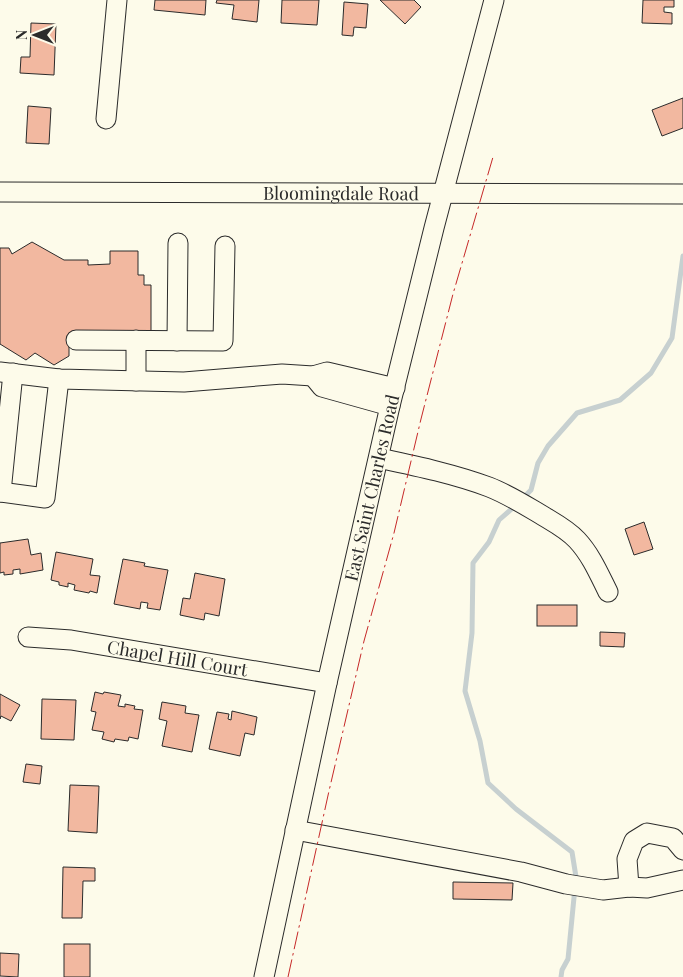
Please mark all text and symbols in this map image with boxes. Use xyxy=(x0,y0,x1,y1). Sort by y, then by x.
north arrow xyxy=(10,10,60,60)
text: N xyxy=(12,30,31,40)
street label: Bloomingdale Road xyxy=(263,181,420,205)
street label: East Saint Charles Road xyxy=(339,391,405,583)
street label: Chapel Hill Court xyxy=(105,634,250,682)

